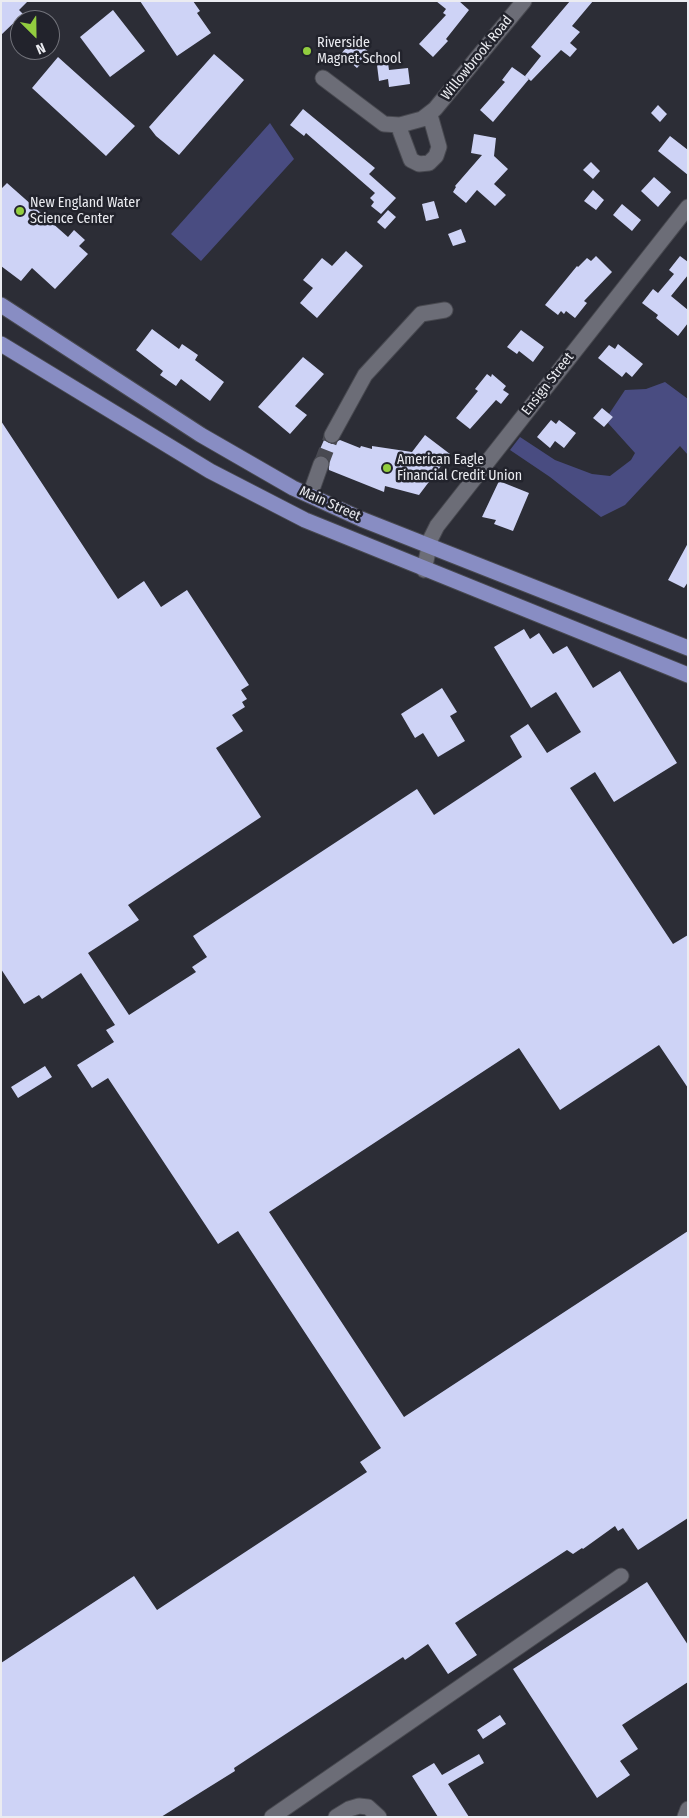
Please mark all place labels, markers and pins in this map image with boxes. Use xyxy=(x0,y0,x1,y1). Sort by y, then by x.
place label: Riverside Magnet School xyxy=(317,35,401,68)
marker: Riverside Magnet School xyxy=(301,45,313,57)
place label: New England Water Science Center xyxy=(30,195,140,228)
marker: New England Water Science Center xyxy=(14,205,26,217)
place label: American Eagle Financial Credit Union xyxy=(397,452,522,484)
marker: American Eagle Financial Credit Union xyxy=(381,462,393,474)

